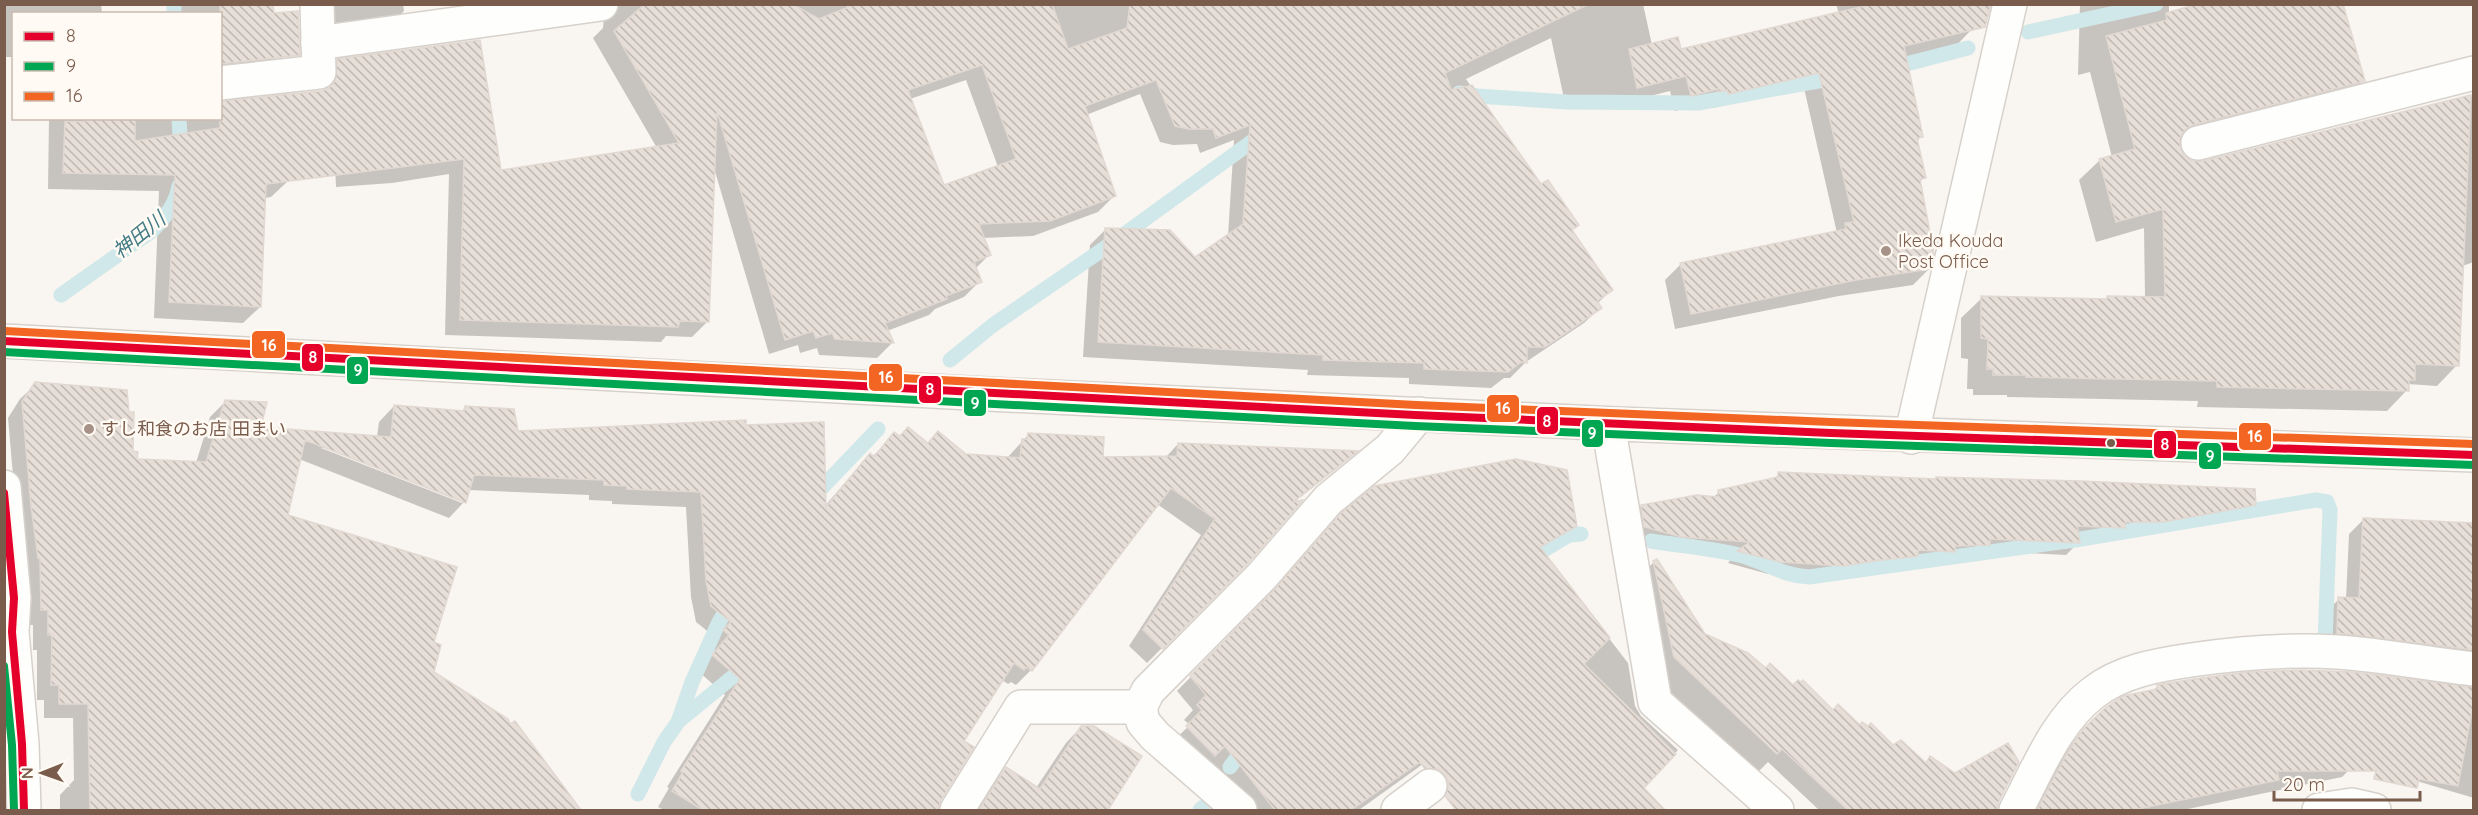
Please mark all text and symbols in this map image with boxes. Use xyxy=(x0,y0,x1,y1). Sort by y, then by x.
legend xyxy=(12,12,222,120)
text: 8 xyxy=(66,24,76,47)
text: 9 xyxy=(66,54,76,77)
text: 16 xyxy=(66,84,83,107)
water label: 神田川 xyxy=(108,205,171,263)
place label: Ikeda Kouda Post Office xyxy=(1898,229,2003,273)
marker: Ikeda Kouda Post Office xyxy=(1879,244,1893,258)
line badge: 16 xyxy=(251,330,286,359)
text: 16 xyxy=(261,335,277,355)
line badge: 8 xyxy=(301,343,324,372)
text: 8 xyxy=(309,347,318,367)
line badge: 9 xyxy=(346,356,369,385)
text: 9 xyxy=(353,360,363,380)
line badge: 16 xyxy=(868,363,903,392)
text: 16 xyxy=(878,367,894,387)
line badge: 8 xyxy=(918,375,942,404)
text: 8 xyxy=(926,379,935,399)
line badge: 9 xyxy=(963,389,987,417)
text: 9 xyxy=(970,393,980,413)
line badge: 16 xyxy=(1486,394,1520,423)
text: 16 xyxy=(1495,398,1511,418)
line badge: 8 xyxy=(1536,406,1559,435)
text: 8 xyxy=(1543,411,1552,431)
place label: すし和食のお店 田まい xyxy=(101,417,286,440)
line badge: 9 xyxy=(1581,419,1604,448)
marker: すし和食のお店 田まい xyxy=(82,422,96,436)
line badge: 16 xyxy=(2238,422,2272,451)
text: 9 xyxy=(1587,423,1597,443)
text: 16 xyxy=(2247,426,2263,446)
line badge: 8 xyxy=(2153,430,2177,459)
text: 8 xyxy=(2161,434,2170,454)
unlabelled marker xyxy=(2105,437,2117,449)
line badge: 9 xyxy=(2198,442,2222,470)
text: 9 xyxy=(2205,446,2215,466)
north arrow xyxy=(12,743,72,803)
scale bar xyxy=(2274,764,2420,802)
text: N xyxy=(17,767,37,779)
text: 20 m xyxy=(2283,773,2325,796)

